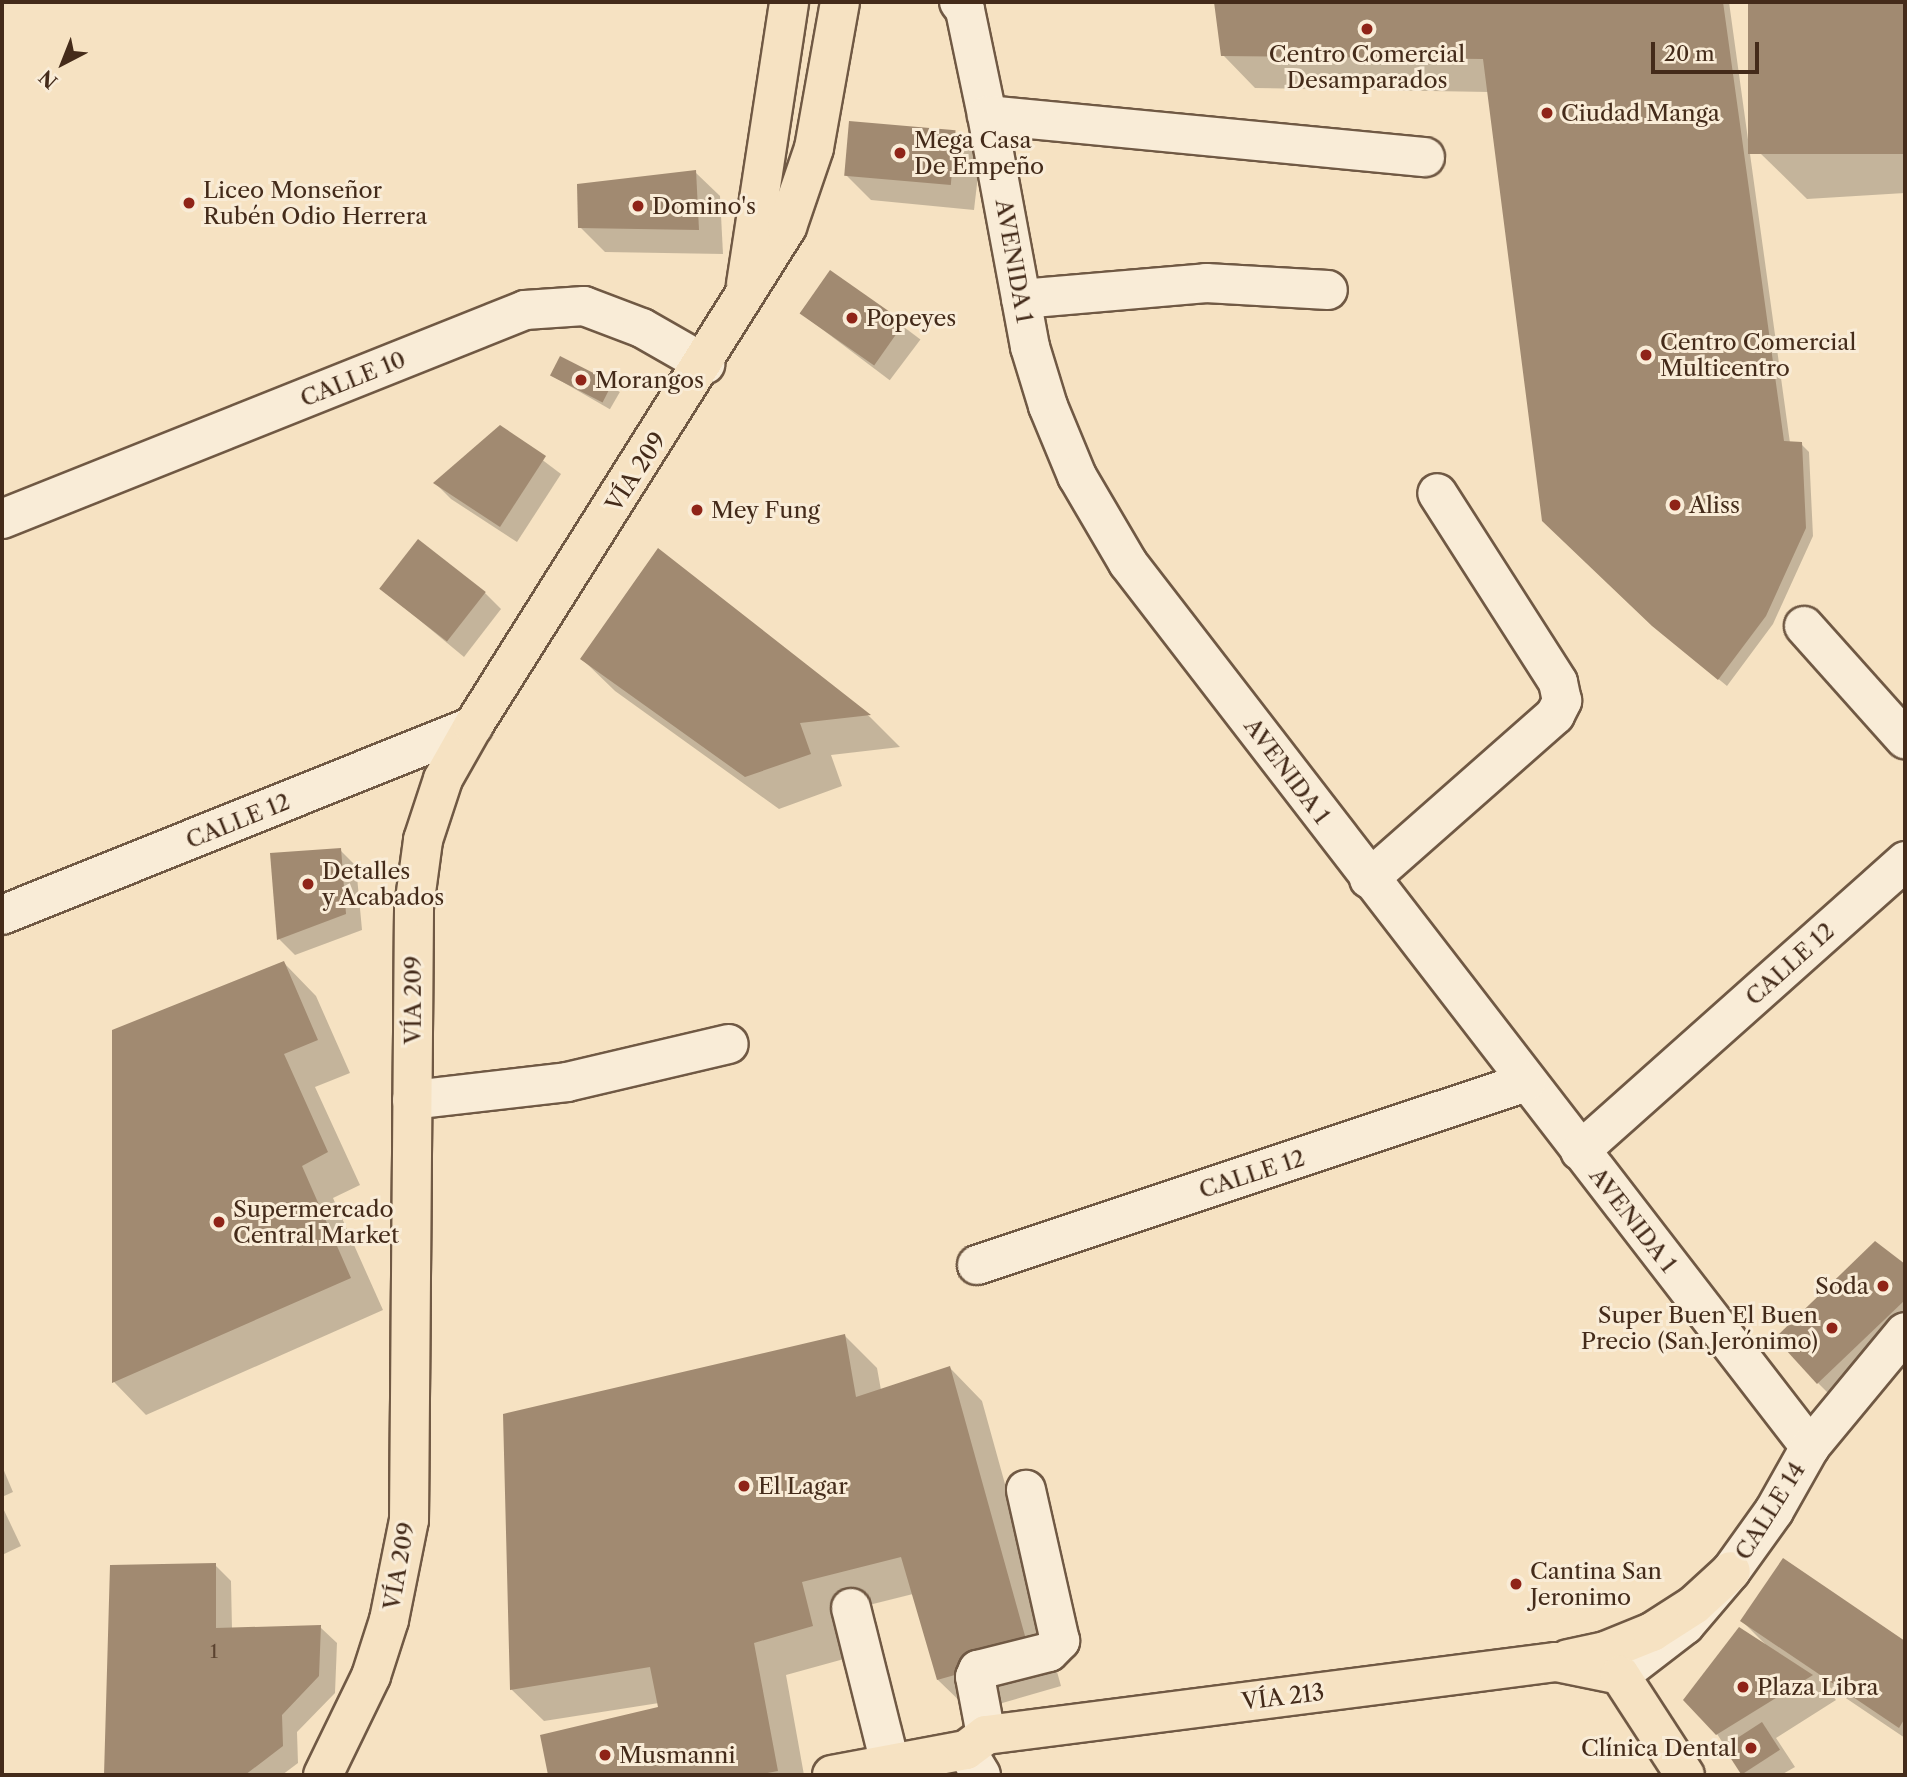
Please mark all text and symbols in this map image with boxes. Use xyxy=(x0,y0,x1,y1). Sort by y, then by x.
marker: Centro Comercial Desamparados xyxy=(1359,21,1375,37)
north arrow xyxy=(28,28,98,98)
scale bar xyxy=(1655,28,1764,72)
place label: Centro Comercial Desamparados xyxy=(1269,40,1465,94)
text: 20 m xyxy=(1664,41,1715,66)
text: N xyxy=(35,65,62,93)
place label: Ciudad Manga xyxy=(1561,99,1720,127)
marker: Ciudad Manga xyxy=(1539,105,1555,121)
place label: Mega Casa De Empeño xyxy=(914,126,1044,180)
marker: Mega Casa De Empeño xyxy=(892,145,908,161)
place label: Liceo Monseñor Rubén Odio Herrera xyxy=(203,176,427,230)
place label: Domino's xyxy=(652,192,756,220)
marker: Liceo Monseñor Rubén Odio Herrera xyxy=(181,195,197,211)
street label: AVENIDA 1 xyxy=(989,197,1039,325)
marker: Domino's xyxy=(630,198,646,214)
place label: Popeyes xyxy=(866,304,956,332)
marker: Popeyes xyxy=(844,310,860,326)
place label: Centro Comercial Multicentro xyxy=(1660,328,1856,382)
street label: CALLE 10 xyxy=(296,345,410,413)
marker: Centro Comercial Multicentro xyxy=(1638,347,1654,363)
place label: Morangos xyxy=(595,366,704,394)
marker: Morangos xyxy=(573,372,589,388)
street label: VÍA 209 xyxy=(600,427,672,517)
place label: Aliss xyxy=(1689,491,1740,519)
place label: Mey Fung xyxy=(711,496,821,524)
marker: Aliss xyxy=(1667,497,1683,513)
marker: Mey Fung xyxy=(689,502,705,518)
street label: AVENIDA 1 xyxy=(1238,712,1336,830)
street label: CALLE 12 xyxy=(182,788,294,854)
place label: Detalles y Acabados xyxy=(322,857,446,911)
marker: Detalles y Acabados xyxy=(300,876,316,892)
street label: CALLE 12 xyxy=(1740,917,1840,1011)
street label: VÍA 209 xyxy=(399,955,427,1045)
street label: CALLE 12 xyxy=(1196,1144,1308,1204)
street label: AVENIDA 1 xyxy=(1583,1162,1683,1278)
place label: Supermercado Central Market xyxy=(233,1195,399,1249)
marker: Supermercado Central Market xyxy=(211,1214,227,1230)
place label: Soda xyxy=(1815,1272,1869,1300)
marker: Soda xyxy=(1875,1278,1891,1294)
place label: Super Buen El Buen Precio (San Jerónimo) xyxy=(1581,1301,1818,1355)
marker: Super Buen El Buen Precio (San Jerónimo) xyxy=(1824,1320,1840,1336)
street label: CALLE 14 xyxy=(1729,1457,1811,1565)
place label: El Lagar xyxy=(758,1472,848,1500)
marker: El Lagar xyxy=(736,1478,752,1494)
street label: VÍA 209 xyxy=(378,1519,420,1613)
place label: Cantina San Jeronimo xyxy=(1530,1557,1662,1611)
marker: Cantina San Jeronimo xyxy=(1508,1576,1524,1592)
house number: 1 xyxy=(210,1641,218,1663)
place label: Plaza Libra xyxy=(1757,1673,1879,1701)
street label: VÍA 213 xyxy=(1240,1678,1326,1716)
marker: Plaza Libra xyxy=(1735,1679,1751,1695)
place label: Clínica Dental xyxy=(1581,1734,1737,1762)
marker: Clínica Dental xyxy=(1743,1740,1759,1756)
place label: Musmanni xyxy=(619,1741,735,1769)
marker: Musmanni xyxy=(597,1747,613,1763)

